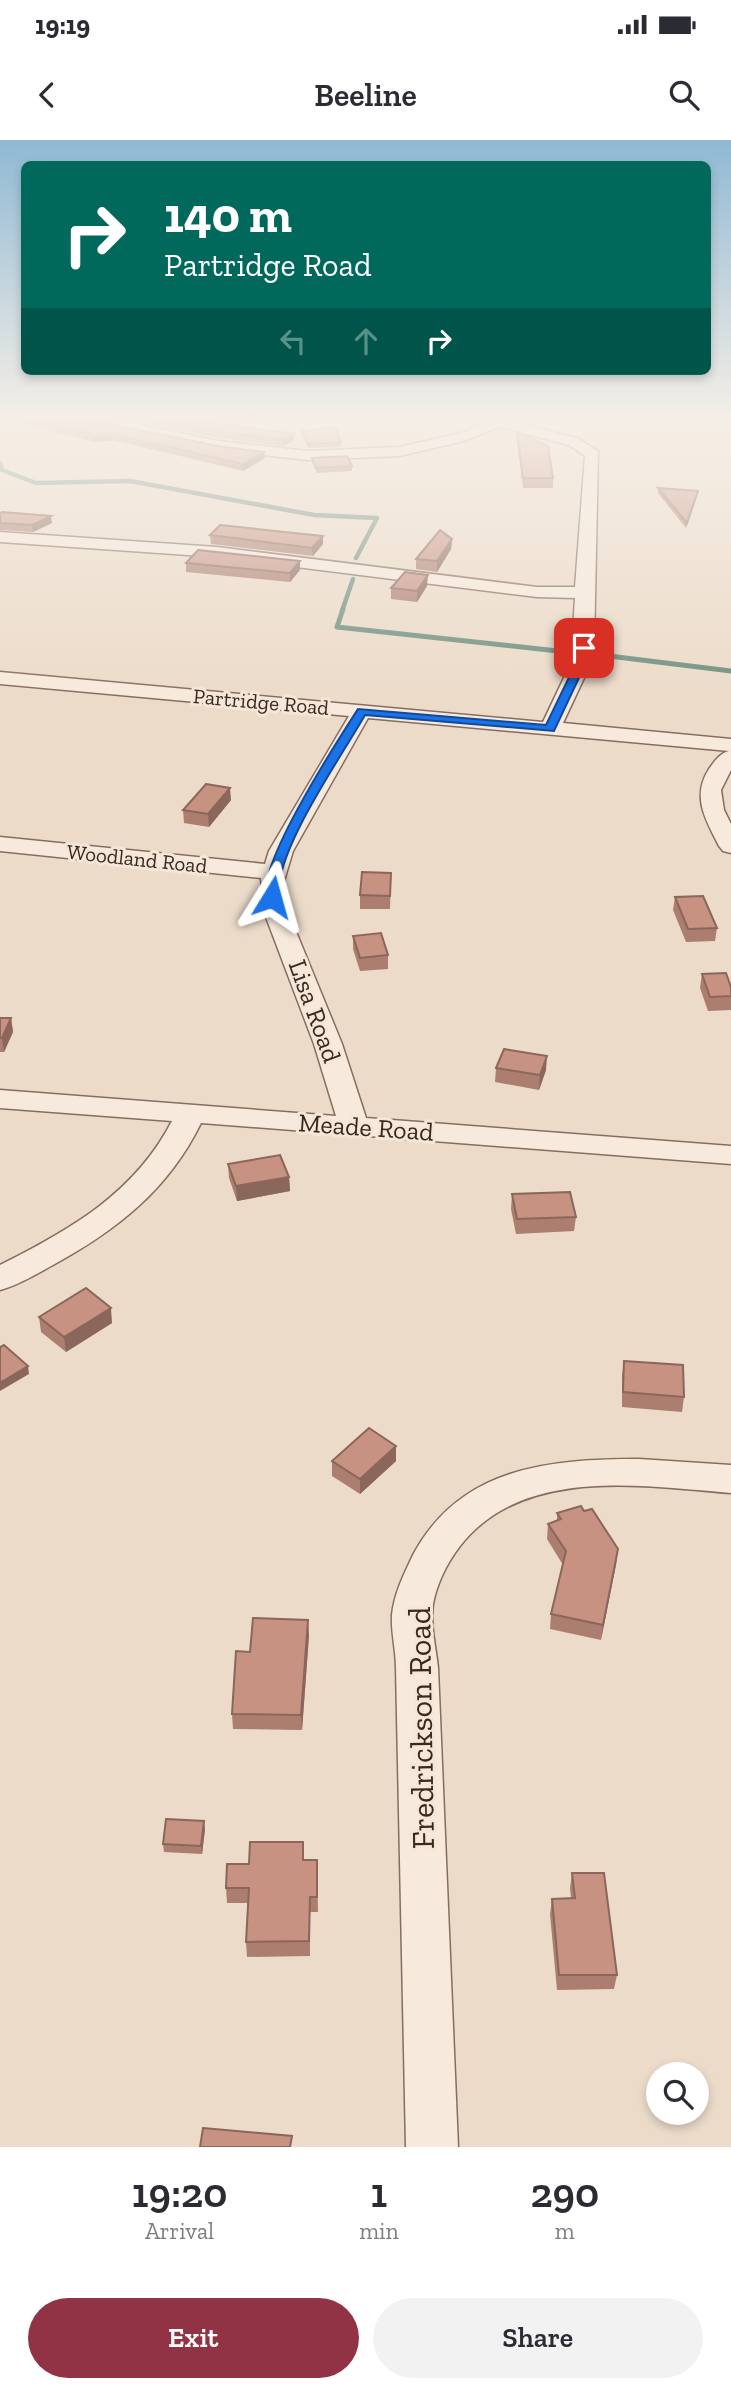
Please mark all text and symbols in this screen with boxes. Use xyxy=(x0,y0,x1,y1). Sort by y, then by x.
text: 19:19 xyxy=(35,9,90,41)
icon: back xyxy=(28,76,66,114)
text: Beeline xyxy=(314,76,417,114)
icon: search xyxy=(665,76,703,114)
text: 140 m xyxy=(164,186,292,245)
icon: right xyxy=(49,189,140,280)
text: Partridge Road xyxy=(164,246,372,284)
icon: left xyxy=(274,322,312,360)
icon: ahead xyxy=(347,322,385,360)
icon: right xyxy=(420,322,458,360)
pin xyxy=(554,618,614,678)
icon: arrive xyxy=(565,629,603,667)
street label: Partridge Road xyxy=(192,683,330,720)
street label: Woodland Road xyxy=(66,839,209,878)
position arrow xyxy=(235,860,309,934)
street label: Lisa Road xyxy=(282,955,348,1067)
street label: Meade Road xyxy=(297,1106,435,1148)
street label: Fredrickson Road xyxy=(400,1606,442,1850)
map controls xyxy=(646,2062,709,2125)
button: search xyxy=(646,2062,709,2125)
text: 19:20 xyxy=(132,2167,227,2218)
text: 1 xyxy=(371,2167,387,2218)
text: 290 xyxy=(530,2167,599,2218)
text: Arrival xyxy=(145,2217,214,2245)
text: min xyxy=(359,2217,399,2245)
text: m xyxy=(555,2217,575,2245)
button: Exit xyxy=(28,2298,359,2378)
button: Share xyxy=(373,2298,703,2378)

